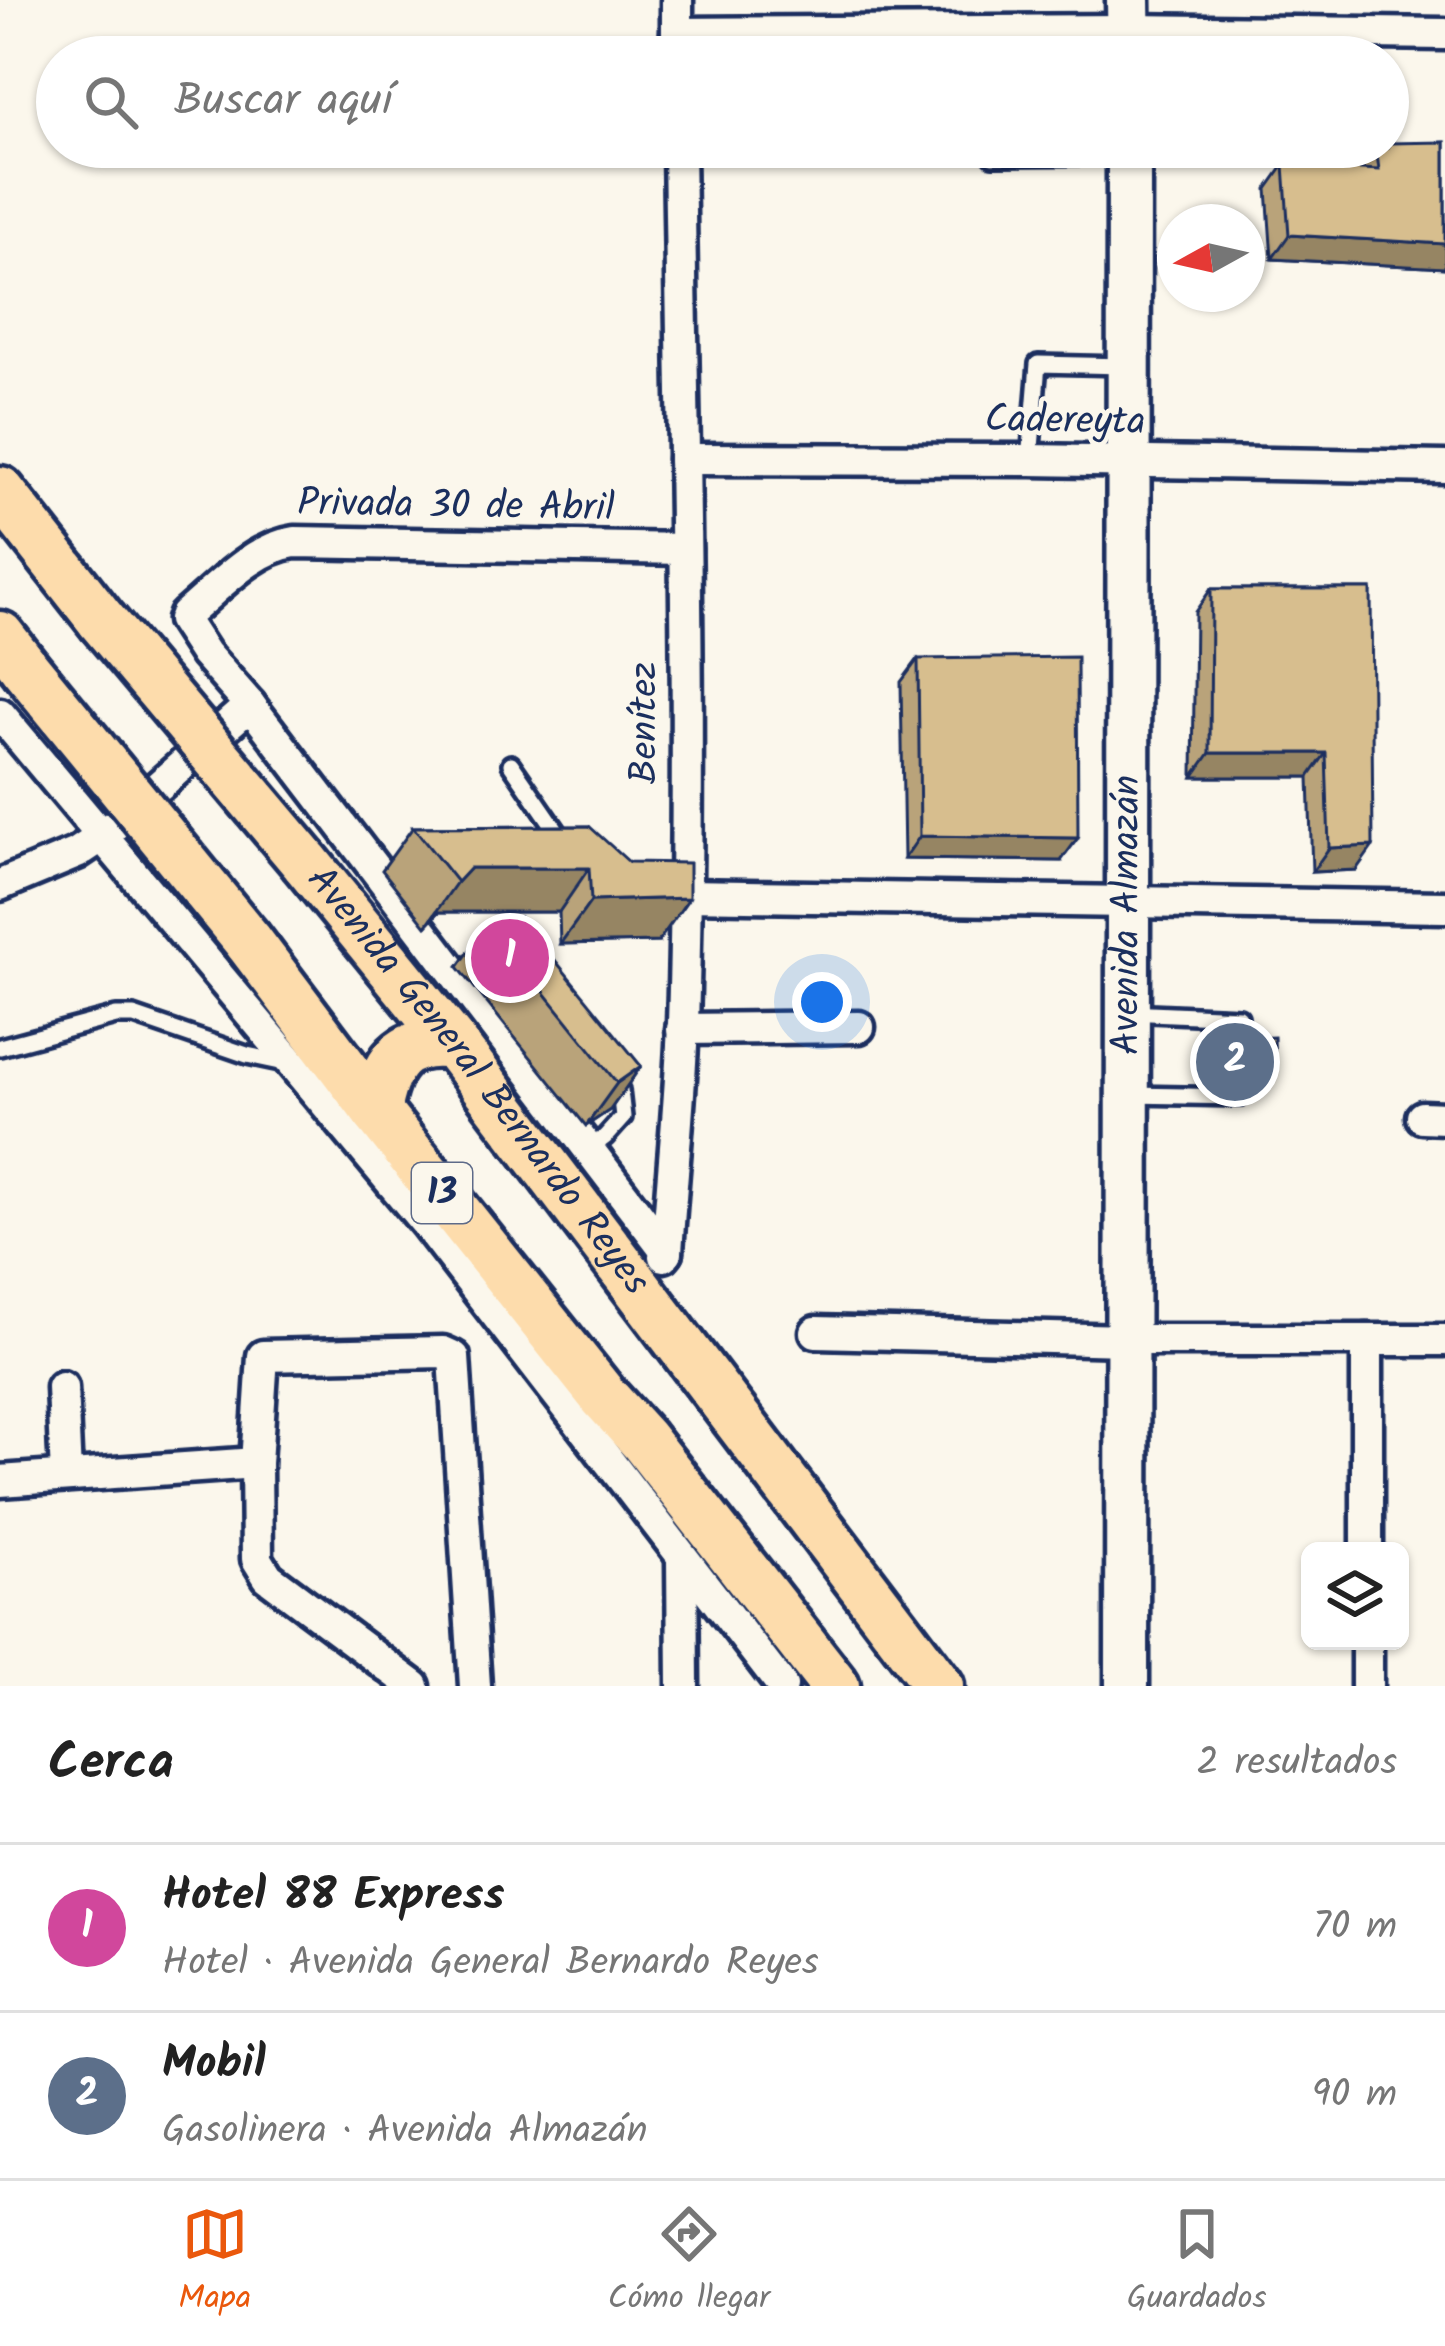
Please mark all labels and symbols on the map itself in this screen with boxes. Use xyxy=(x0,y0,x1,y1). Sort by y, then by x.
north arrow xyxy=(1157,204,1265,312)
street label: Cadereyta xyxy=(984,390,1146,454)
street label: Privada 30 de Abril xyxy=(297,473,615,541)
street label: Benítez xyxy=(615,662,677,784)
street label: Avenida Almazán xyxy=(1097,775,1159,1055)
street label: Avenida General Bernardo Reyes xyxy=(290,853,665,1310)
pin: 1 xyxy=(471,913,549,1003)
your location xyxy=(792,972,852,1032)
pin: 2 xyxy=(1196,1017,1274,1107)
road number: 13 xyxy=(412,1163,472,1223)

